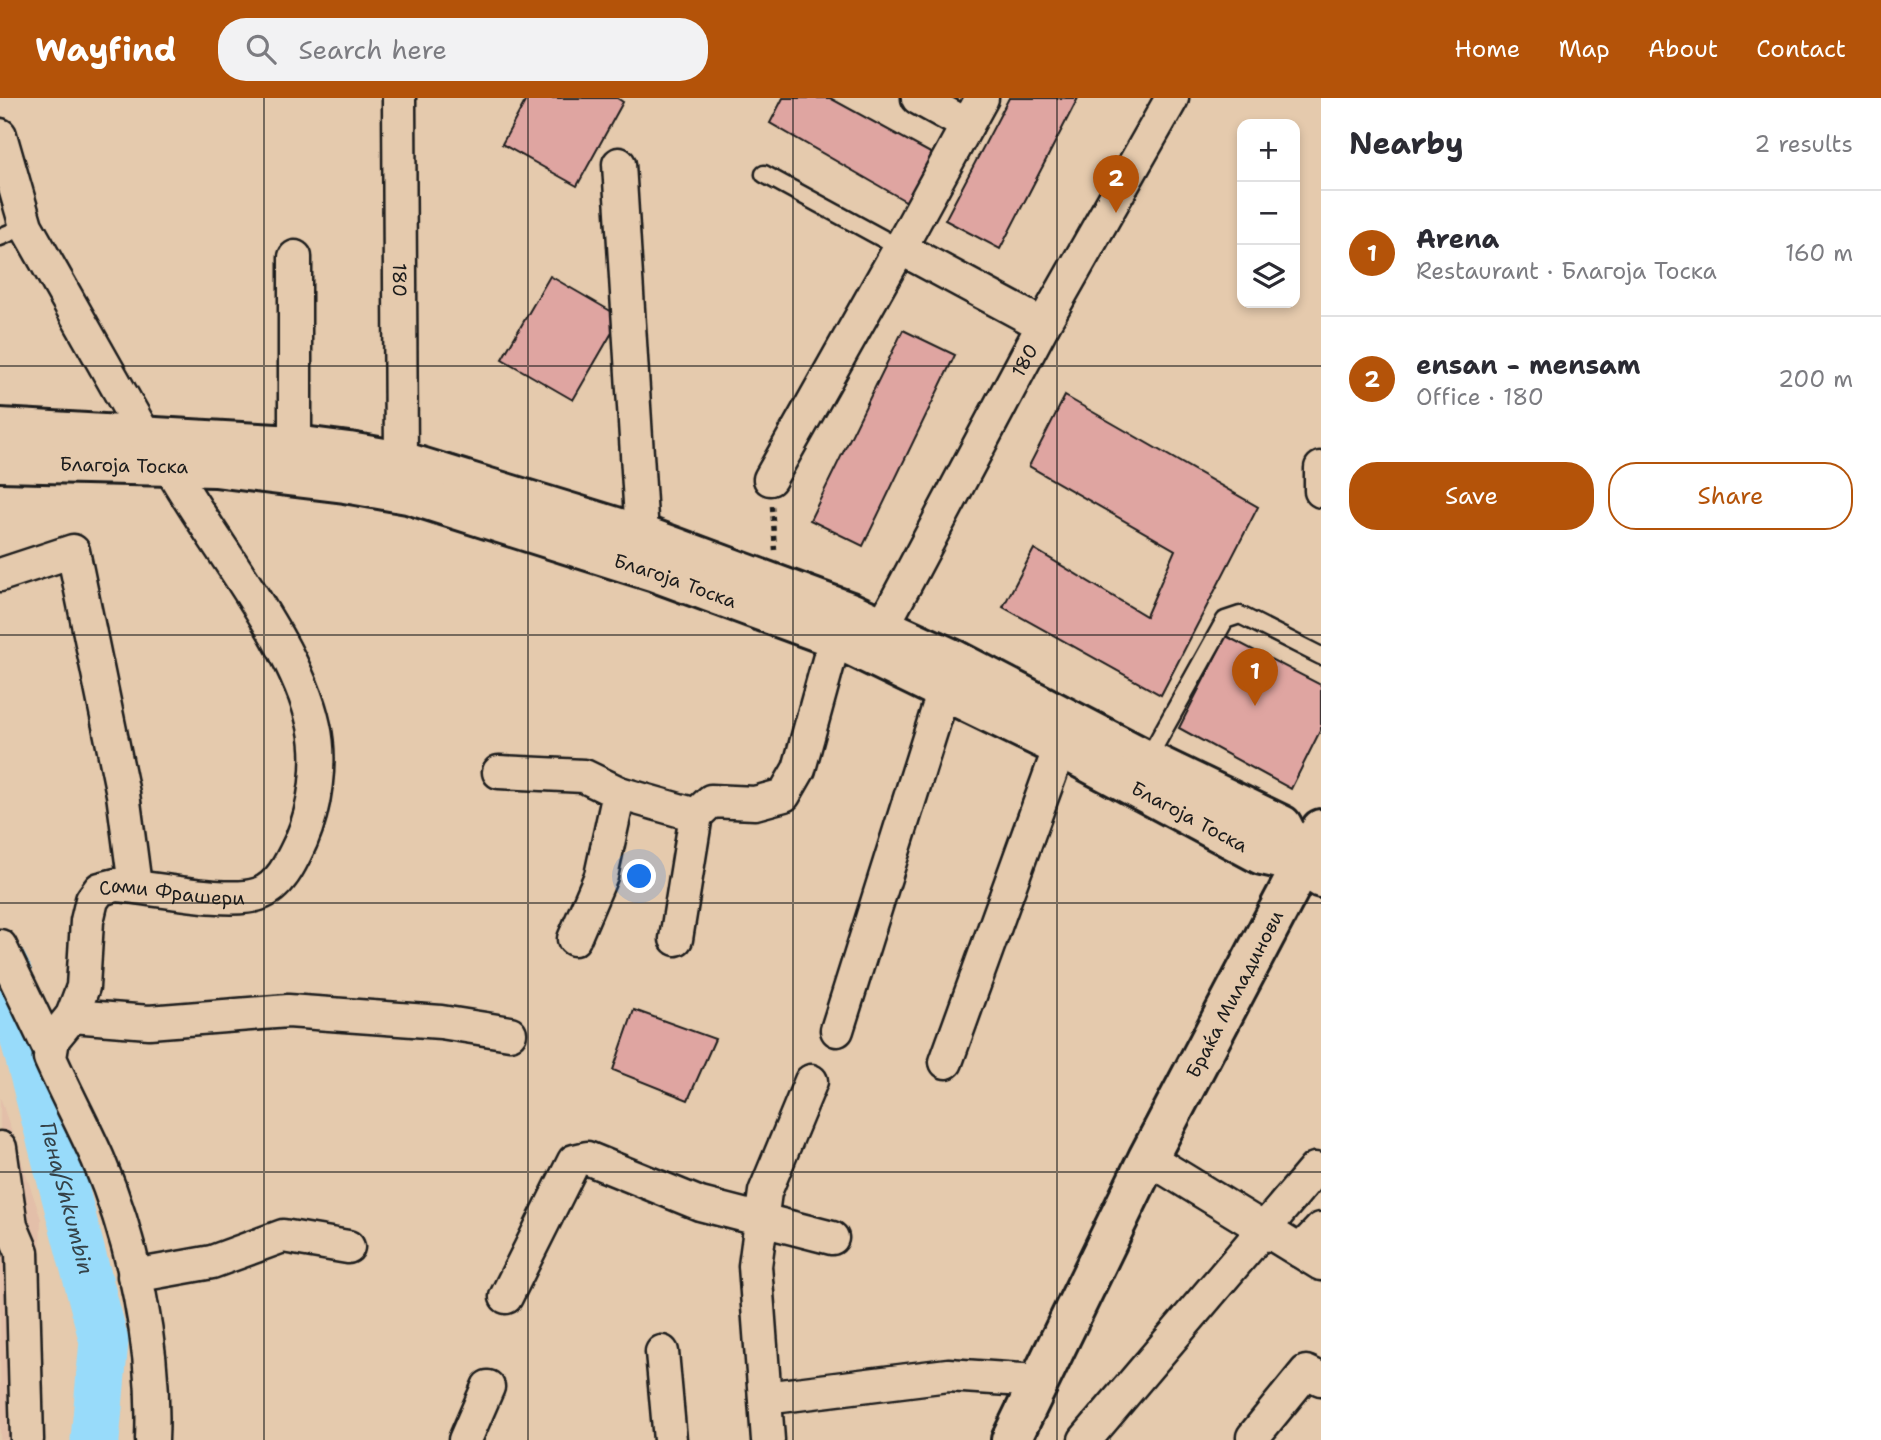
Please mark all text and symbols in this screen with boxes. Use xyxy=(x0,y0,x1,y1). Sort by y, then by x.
search box xyxy=(218,18,708,81)
text: Wayfind xyxy=(35,27,176,72)
icon: search xyxy=(242,30,280,68)
text: Search here xyxy=(298,32,447,67)
text: Home xyxy=(1454,33,1520,65)
text: Map xyxy=(1558,33,1610,65)
text: About xyxy=(1648,33,1718,65)
text: Contact xyxy=(1756,33,1846,65)
map controls xyxy=(1237,119,1300,308)
button: + xyxy=(1237,119,1300,182)
text: Nearby xyxy=(1349,123,1464,164)
text: 2 results xyxy=(1754,129,1853,159)
pin: 2 xyxy=(1093,155,1139,213)
button: − xyxy=(1237,182,1300,245)
text: Arena xyxy=(1416,221,1499,256)
text: 1 xyxy=(1367,238,1377,268)
text: 160 m xyxy=(1785,238,1853,268)
button: layers xyxy=(1237,245,1300,308)
text: Restaurant · Благоја Тоска xyxy=(1416,256,1717,286)
street label: 180 xyxy=(387,263,413,297)
street label: 180 xyxy=(1005,339,1043,381)
text: ensan - mensam xyxy=(1416,347,1641,382)
text: 2 xyxy=(1364,364,1380,394)
text: 200 m xyxy=(1778,364,1853,394)
text: Office · 180 xyxy=(1416,382,1544,412)
street label: Благоја Тоска xyxy=(59,451,189,479)
button: Save xyxy=(1349,462,1594,530)
button: Share xyxy=(1608,462,1853,530)
street label: Благоја Тоска xyxy=(611,547,741,614)
pin: 1 xyxy=(1232,648,1278,706)
street label: Благоја Тоска xyxy=(1127,775,1253,858)
your location xyxy=(622,859,656,893)
street label: Сами Фрашери xyxy=(96,871,245,910)
street label: Браќа Миладинови xyxy=(1180,906,1289,1082)
water label: Пена/Shkumbin xyxy=(33,1119,100,1278)

